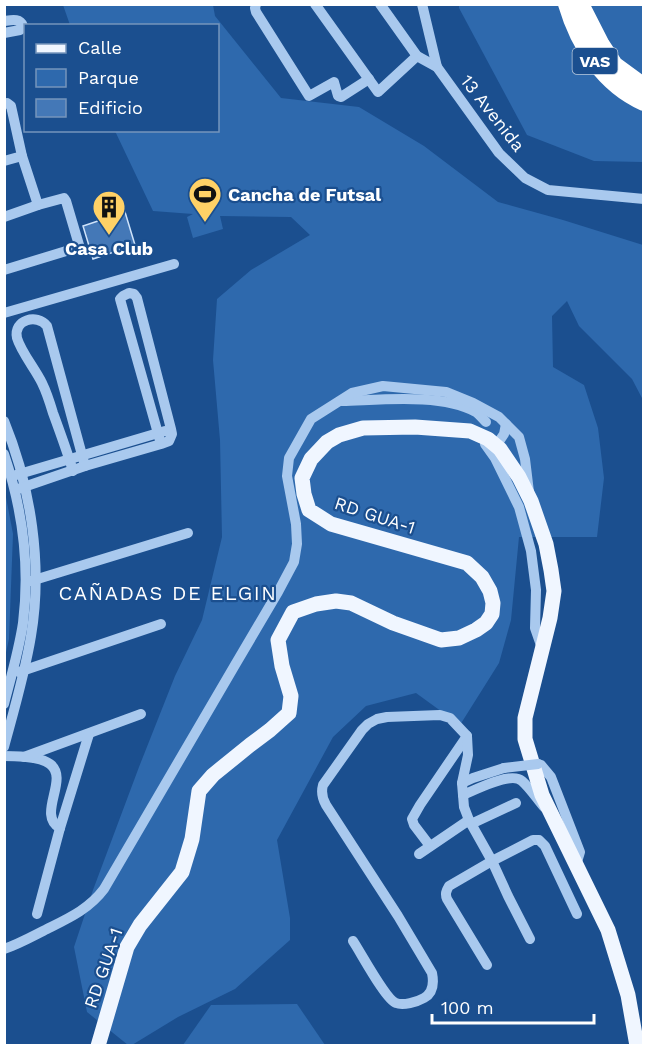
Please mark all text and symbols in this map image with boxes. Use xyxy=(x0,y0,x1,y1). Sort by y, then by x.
legend xyxy=(24,24,219,132)
text: Calle xyxy=(78,37,122,58)
road number: VAS xyxy=(572,48,618,74)
text: Parque xyxy=(78,67,139,88)
street label: 13 Avenida xyxy=(457,71,529,155)
text: Edificio xyxy=(78,97,143,118)
sports icon: Cancha de Futsal xyxy=(187,176,223,223)
place label: Cancha de Futsal xyxy=(228,184,381,205)
building icon: Casa Club xyxy=(91,189,127,236)
place label: Casa Club xyxy=(65,238,153,259)
street label: RD GUA-1 xyxy=(332,492,418,538)
district label: CAÑADAS DE ELGIN xyxy=(59,581,277,605)
street label: RD GUA-1 xyxy=(79,925,127,1011)
scale bar xyxy=(432,987,594,1025)
text: 100 m xyxy=(441,997,494,1018)

